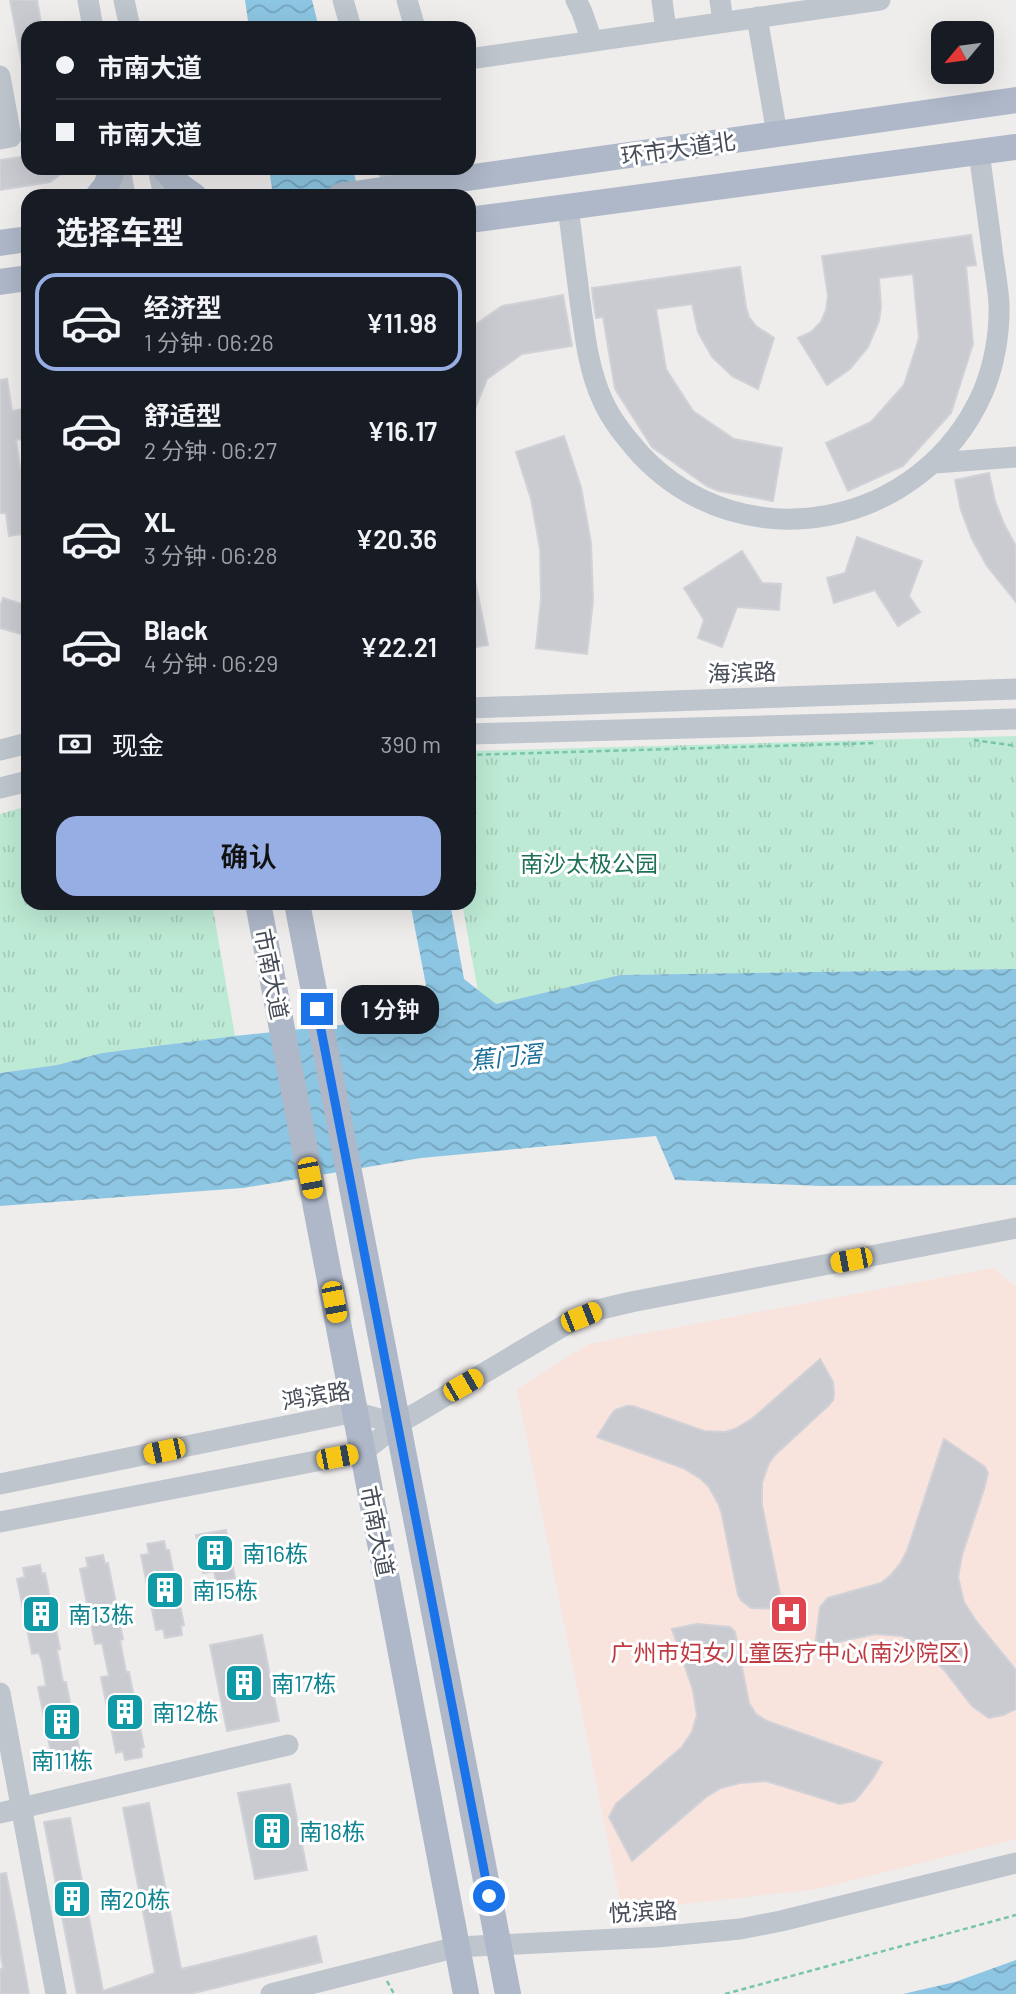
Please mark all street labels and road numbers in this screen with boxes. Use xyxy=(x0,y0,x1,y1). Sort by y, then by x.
street label: 环市大道北 xyxy=(619,126,737,170)
street label: 海滨路 xyxy=(707,657,777,687)
street label: 市南大道 xyxy=(249,926,295,1022)
street label: 鸿滨路 xyxy=(280,1376,352,1414)
street label: 市南大道 xyxy=(355,1483,401,1579)
street label: 悦滨路 xyxy=(608,1895,678,1927)

